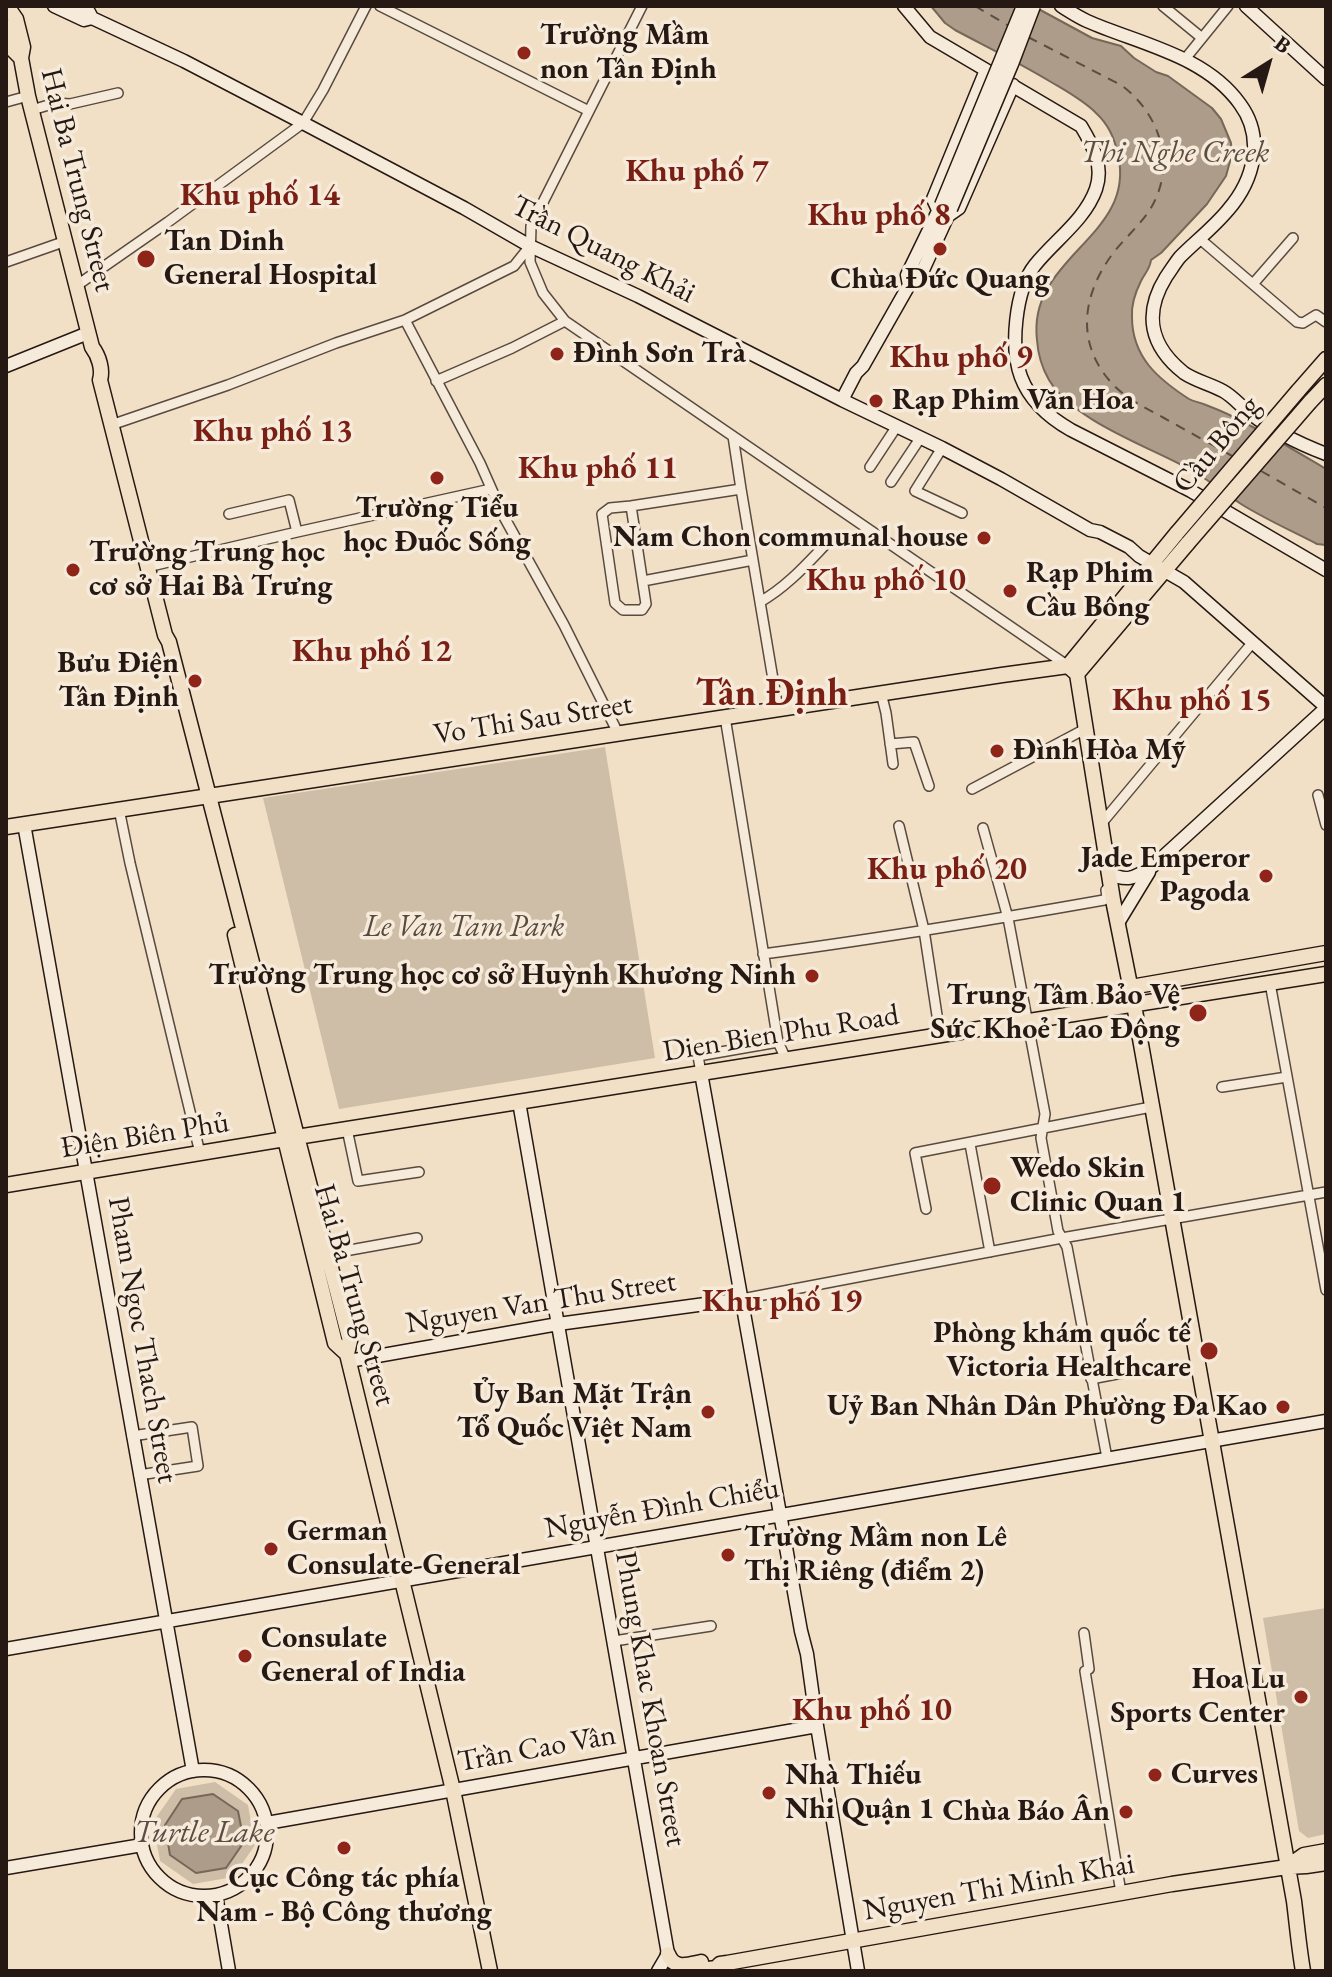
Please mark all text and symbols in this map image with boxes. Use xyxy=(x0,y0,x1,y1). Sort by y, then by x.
place label: Trường Mầm non Tân Định xyxy=(540,18,717,88)
north arrow xyxy=(1228,24,1308,104)
text: B xyxy=(1269,29,1297,60)
marker: Trường Mầm non Tân Định xyxy=(515,44,533,62)
street label: Hai Ba Trung Street xyxy=(32,65,122,295)
water label: Thi Nghe Creek xyxy=(1080,134,1270,172)
district label: Khu phố 7 xyxy=(625,153,769,191)
district label: Khu phố 14 xyxy=(180,177,340,215)
street label: Trần Quang Khải xyxy=(505,188,701,312)
district label: Khu phố 8 xyxy=(807,197,951,235)
place label: Tan Dinh General Hospital xyxy=(164,224,377,294)
marker: Chùa Đức Quang xyxy=(931,240,949,258)
marker: Tan Dinh General Hospital xyxy=(135,248,157,270)
place label: Chùa Đức Quang xyxy=(830,262,1050,298)
place label: Đình Sơn Trà xyxy=(573,336,746,372)
district label: Khu phố 9 xyxy=(889,339,1033,377)
marker: Đình Sơn Trà xyxy=(548,345,566,363)
place label: Rạp Phim Văn Hoa xyxy=(892,383,1134,419)
street label: Cầu Bông xyxy=(1166,389,1268,501)
marker: Rạp Phim Văn Hoa xyxy=(867,392,885,410)
district label: Khu phố 13 xyxy=(193,413,353,451)
district label: Khu phố 11 xyxy=(518,450,678,488)
marker: Trường Tiểu học Đuốc Sống xyxy=(428,469,446,487)
place label: Trường Tiểu học Đuốc Sống xyxy=(343,491,531,562)
place label: Nam Chon communal house xyxy=(613,520,968,556)
marker: Nam Chon communal house xyxy=(975,529,993,547)
place label: Trường Trung học cơ sở Hai Bà Trưng xyxy=(89,535,332,606)
place label: Rạp Phim Cầu Bông xyxy=(1026,556,1154,626)
marker: Trường Trung học cơ sở Hai Bà Trưng xyxy=(64,561,82,579)
district label: Khu phố 10 xyxy=(806,562,966,600)
marker: Rạp Phim Cầu Bông xyxy=(1001,582,1019,600)
district label: Khu phố 12 xyxy=(292,633,452,671)
place label: Bưu Điện Tân Định xyxy=(57,646,179,716)
marker: Bưu Điện Tân Định xyxy=(186,672,204,690)
district label: Tân Định xyxy=(696,672,848,718)
district label: Khu phố 15 xyxy=(1112,682,1272,720)
street label: Vo Thi Sau Street xyxy=(431,687,635,753)
place label: Đình Hòa Mỹ xyxy=(1013,733,1186,769)
marker: Đình Hòa Mỹ xyxy=(988,742,1006,760)
place label: Jade Emperor Pagoda xyxy=(1080,841,1250,912)
district label: Khu phố 20 xyxy=(867,851,1027,889)
marker: Jade Emperor Pagoda xyxy=(1257,867,1275,885)
park label: Le Van Tam Park xyxy=(364,910,564,946)
place label: Trường Trung học cơ sở Huỳnh Khương Ninh xyxy=(208,958,796,994)
marker: Trường Trung học cơ sở Huỳnh Khương Ninh xyxy=(803,967,821,985)
place label: Trung Tâm Bảo Vệ Sức Khoẻ Lao Động xyxy=(930,978,1180,1048)
street label: Dien Bien Phu Road xyxy=(660,998,902,1070)
marker: Trung Tâm Bảo Vệ Sức Khoẻ Lao Động xyxy=(1187,1002,1209,1024)
street label: Điện Biên Phủ xyxy=(58,1105,232,1167)
place label: Wedo Skin Clinic Quan 1 xyxy=(1010,1151,1186,1222)
marker: Wedo Skin Clinic Quan 1 xyxy=(981,1175,1003,1197)
street label: Hai Ba Trung Street xyxy=(305,1180,403,1410)
street label: Pham Ngoc Thach Street xyxy=(99,1194,185,1486)
street label: Nguyen Van Thu Street xyxy=(403,1264,679,1342)
district label: Khu phố 19 xyxy=(702,1283,862,1321)
place label: Phòng khám quốc tế Victoria Healthcare xyxy=(933,1316,1191,1386)
marker: Phòng khám quốc tế Victoria Healthcare xyxy=(1198,1340,1220,1362)
place label: Ủy Ban Mặt Trận Tổ Quốc Việt Nam xyxy=(457,1377,692,1448)
place label: Uỷ Ban Nhân Dân Phường Đa Kao xyxy=(827,1389,1267,1425)
marker: Uỷ Ban Nhân Dân Phường Đa Kao xyxy=(1274,1398,1292,1416)
marker: Ủy Ban Mặt Trận Tổ Quốc Việt Nam xyxy=(699,1403,717,1421)
street label: Nguyễn Đình Chiểu xyxy=(542,1471,782,1547)
place label: German Consulate-General xyxy=(287,1514,520,1584)
place label: Trường Mầm non Lê Thị Riêng (điểm 2) xyxy=(744,1520,1007,1590)
marker: German Consulate-General xyxy=(262,1540,280,1558)
marker: Trường Mầm non Lê Thị Riêng (điểm 2) xyxy=(719,1546,737,1564)
street label: Phung Khac Khoan Street xyxy=(606,1549,694,1849)
place label: Consulate General of India xyxy=(261,1621,465,1692)
marker: Consulate General of India xyxy=(236,1647,254,1665)
place label: Hoa Lu Sports Center xyxy=(1111,1662,1285,1732)
marker: Hoa Lu Sports Center xyxy=(1292,1688,1310,1706)
district label: Khu phố 10 xyxy=(792,1692,952,1730)
street label: Trần Cao Vân xyxy=(455,1717,619,1781)
place label: Curves xyxy=(1171,1757,1258,1793)
place label: Nhà Thiếu Nhi Quận 1 xyxy=(785,1758,934,1828)
marker: Curves xyxy=(1146,1766,1164,1784)
marker: Nhà Thiếu Nhi Quận 1 xyxy=(760,1784,778,1802)
place label: Chùa Báo Ân xyxy=(942,1794,1110,1830)
marker: Chùa Báo Ân xyxy=(1117,1803,1135,1821)
water label: Turtle Lake xyxy=(134,1814,274,1852)
marker: Cục Công tác phía Nam - Bộ Công thương xyxy=(335,1839,353,1857)
street label: Nguyen Thi Minh Khai xyxy=(861,1846,1137,1930)
place label: Cục Công tác phía Nam - Bộ Công thương xyxy=(196,1861,492,1932)

